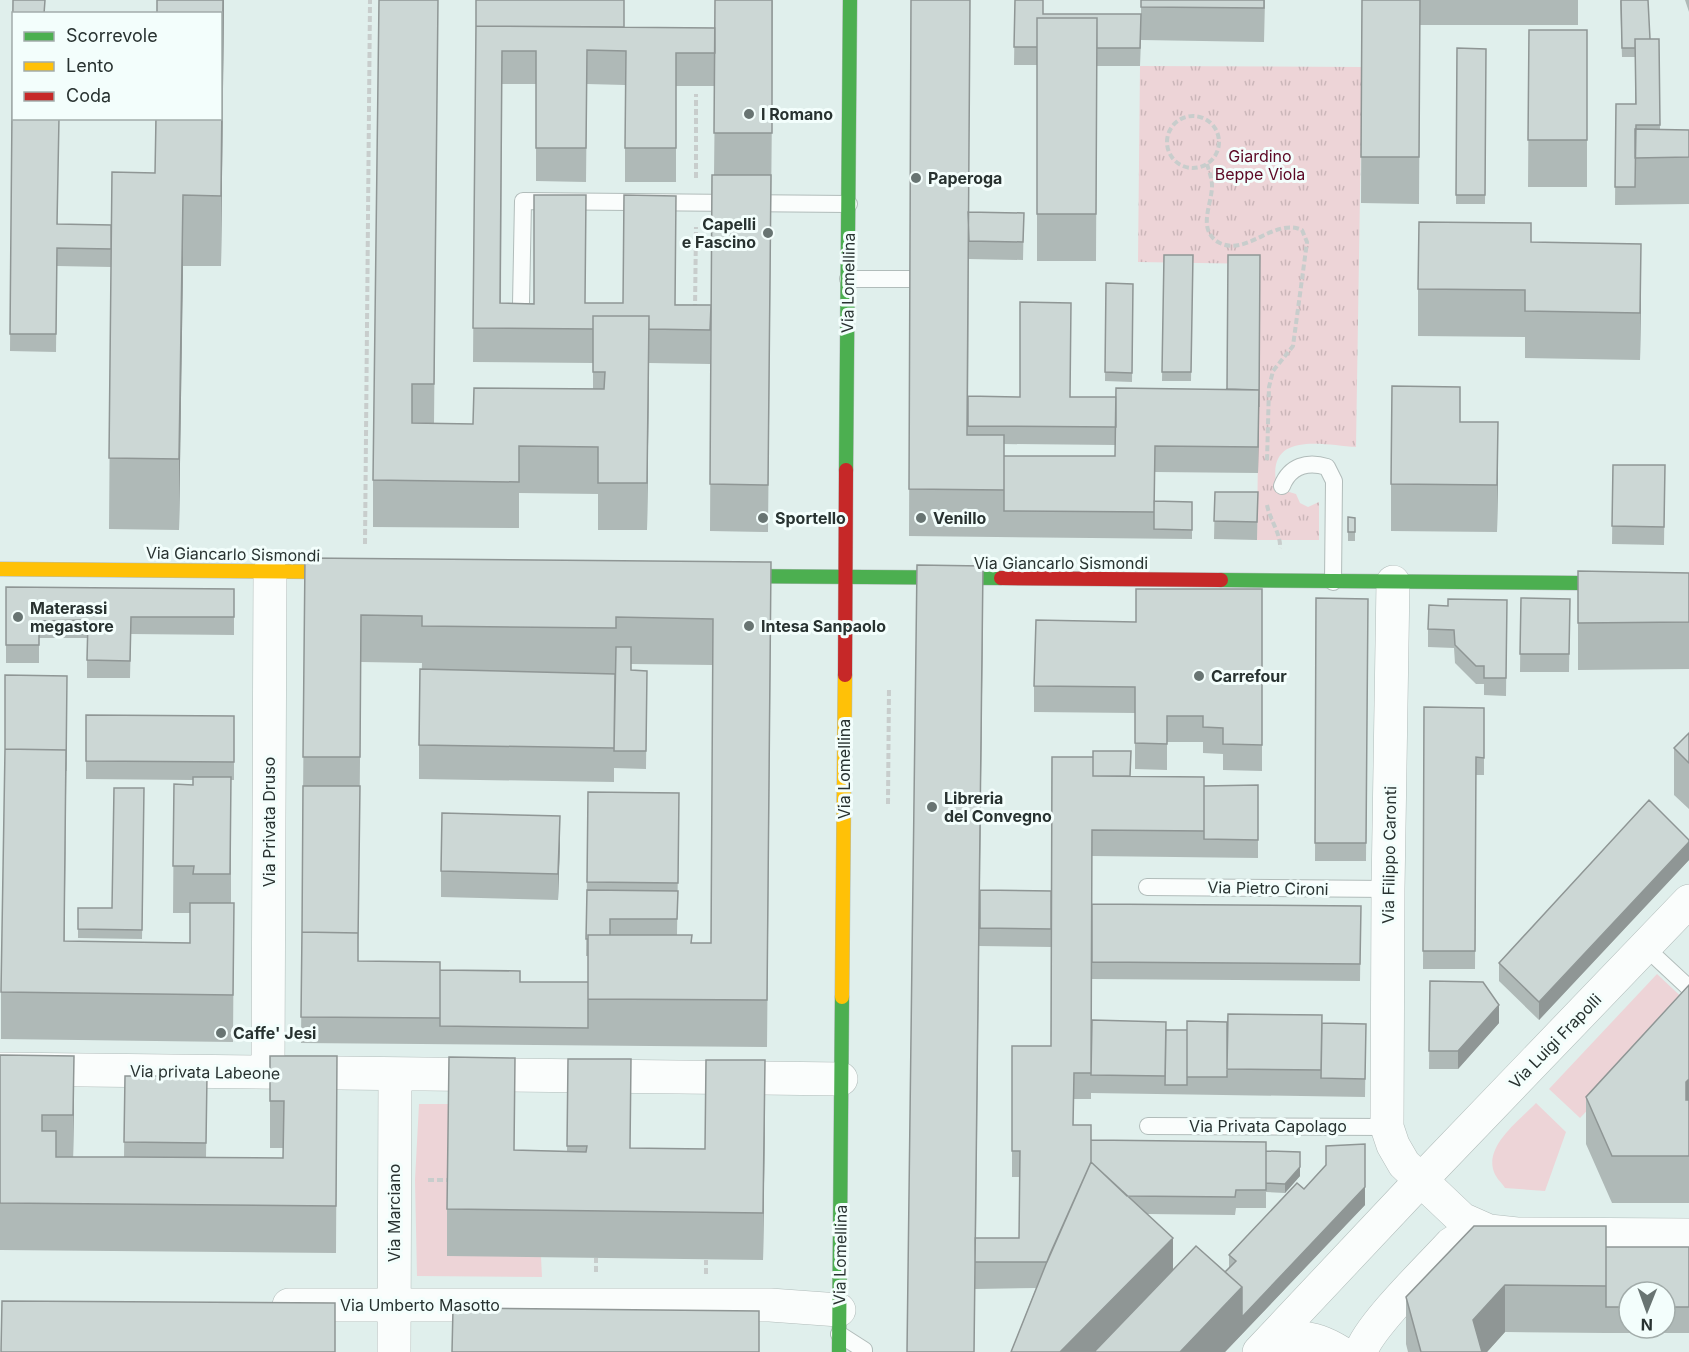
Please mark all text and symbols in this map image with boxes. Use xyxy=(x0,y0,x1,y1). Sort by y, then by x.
legend xyxy=(12,12,222,120)
text: Scorrevole xyxy=(66,25,158,46)
text: Lento xyxy=(66,55,114,76)
text: Coda xyxy=(66,85,111,106)
place label: I Romano xyxy=(761,104,833,124)
marker: I Romano xyxy=(742,107,756,121)
park label: Giardino Beppe Viola xyxy=(1215,146,1305,184)
place label: Paperoga xyxy=(928,168,1002,188)
marker: Paperoga xyxy=(909,171,923,185)
place label: Capelli e Fascino xyxy=(682,214,756,252)
marker: Capelli e Fascino xyxy=(761,226,775,240)
street label: Via Lomellina xyxy=(837,233,859,333)
place label: Sportello xyxy=(775,508,846,528)
place label: Venillo xyxy=(933,508,986,528)
marker: Sportello xyxy=(756,511,770,525)
marker: Venillo xyxy=(914,511,928,525)
street label: Via Giancarlo Sismondi xyxy=(146,542,320,566)
street label: Via Giancarlo Sismondi xyxy=(974,553,1148,573)
place label: Materassi megastore xyxy=(30,598,114,636)
marker: Materassi megastore xyxy=(11,610,25,624)
place label: Intesa Sanpaolo xyxy=(761,616,886,636)
marker: Intesa Sanpaolo xyxy=(742,619,756,633)
place label: Carrefour xyxy=(1211,666,1287,686)
marker: Carrefour xyxy=(1192,669,1206,683)
street label: Via Lomellina xyxy=(834,719,854,819)
street label: Via Privata Druso xyxy=(259,757,279,887)
street label: Via Filippo Caronti xyxy=(1378,786,1400,924)
place label: Libreria del Convegno xyxy=(944,788,1052,826)
marker: Libreria del Convegno xyxy=(925,800,939,814)
street label: Via Pietro Cironi xyxy=(1207,877,1329,899)
street label: Via Luigi Frapolli xyxy=(1505,989,1605,1093)
place label: Caffe' Jesi xyxy=(233,1023,316,1043)
marker: Caffe' Jesi xyxy=(214,1026,228,1040)
street label: Via privata Labeone xyxy=(130,1061,280,1083)
street label: Via Privata Capolago xyxy=(1189,1116,1347,1136)
street label: Via Marciano xyxy=(384,1164,404,1262)
street label: Via Lomellina xyxy=(829,1205,851,1305)
north arrow xyxy=(1617,1280,1677,1340)
street label: Via Umberto Masotto xyxy=(340,1295,500,1315)
text: N xyxy=(1640,1315,1653,1335)

